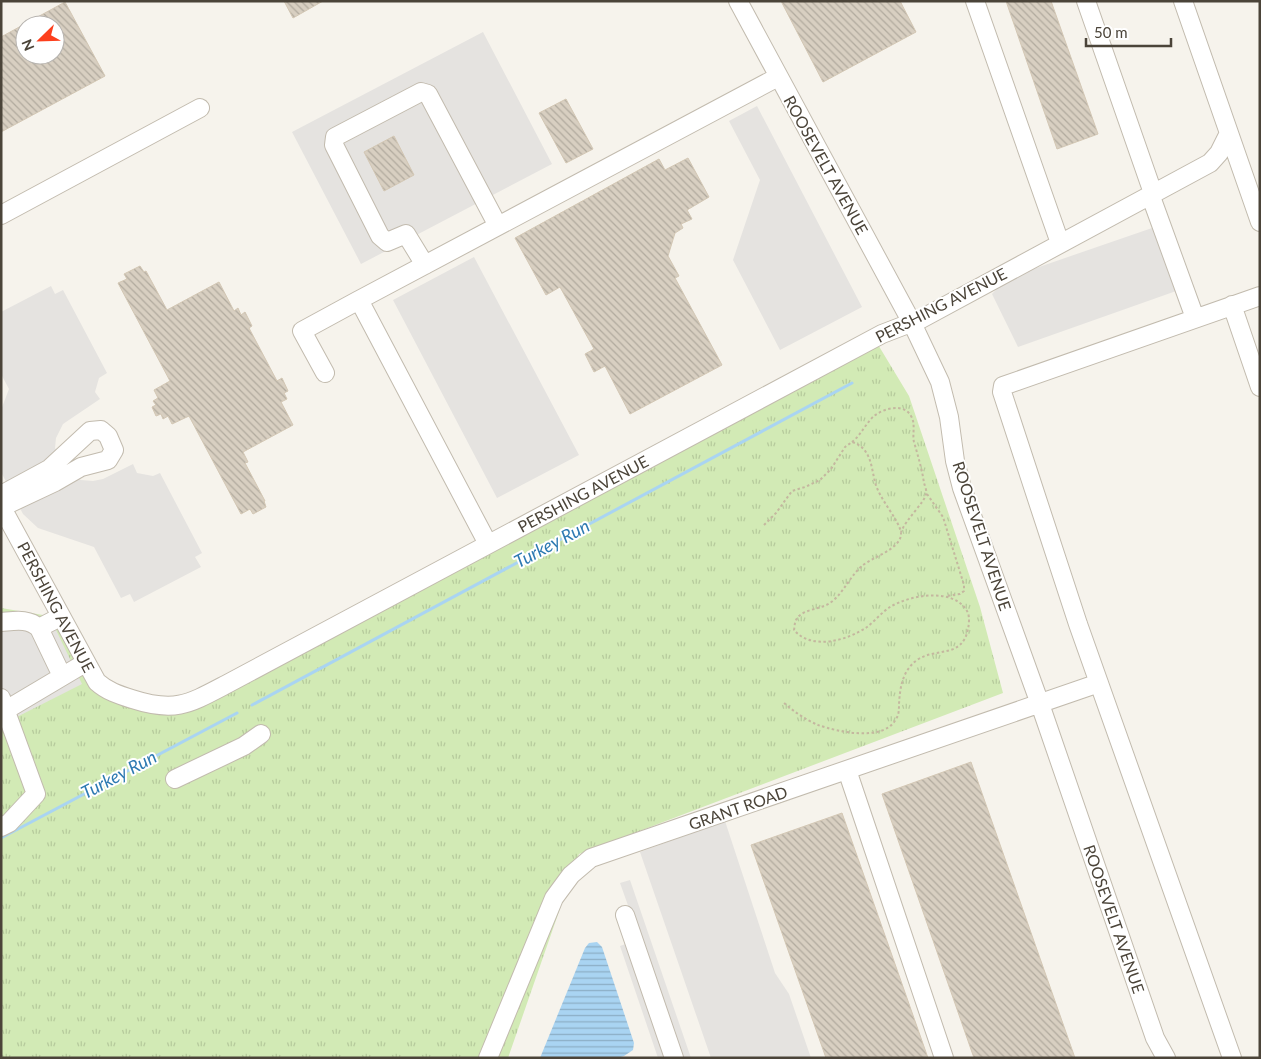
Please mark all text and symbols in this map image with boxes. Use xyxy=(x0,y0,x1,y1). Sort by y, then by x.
north arrow xyxy=(15,15,65,65)
scale bar xyxy=(1086,15,1171,47)
text: 50 m xyxy=(1094,23,1128,41)
text: N xyxy=(18,37,38,54)
street label: ROOSEVELT AVENUE xyxy=(780,92,873,238)
street label: PERSHING AVENUE xyxy=(872,263,1010,346)
street label: PERSHING AVENUE xyxy=(514,451,651,536)
street label: ROOSEVELT AVENUE xyxy=(949,459,1016,613)
water label: Turkey Run xyxy=(510,514,593,572)
street label: PERSHING AVENUE xyxy=(14,538,99,675)
water label: Turkey Run xyxy=(77,745,160,803)
street label: GRANT ROAD xyxy=(686,782,790,833)
street label: ROOSEVELT AVENUE xyxy=(1080,842,1149,996)

